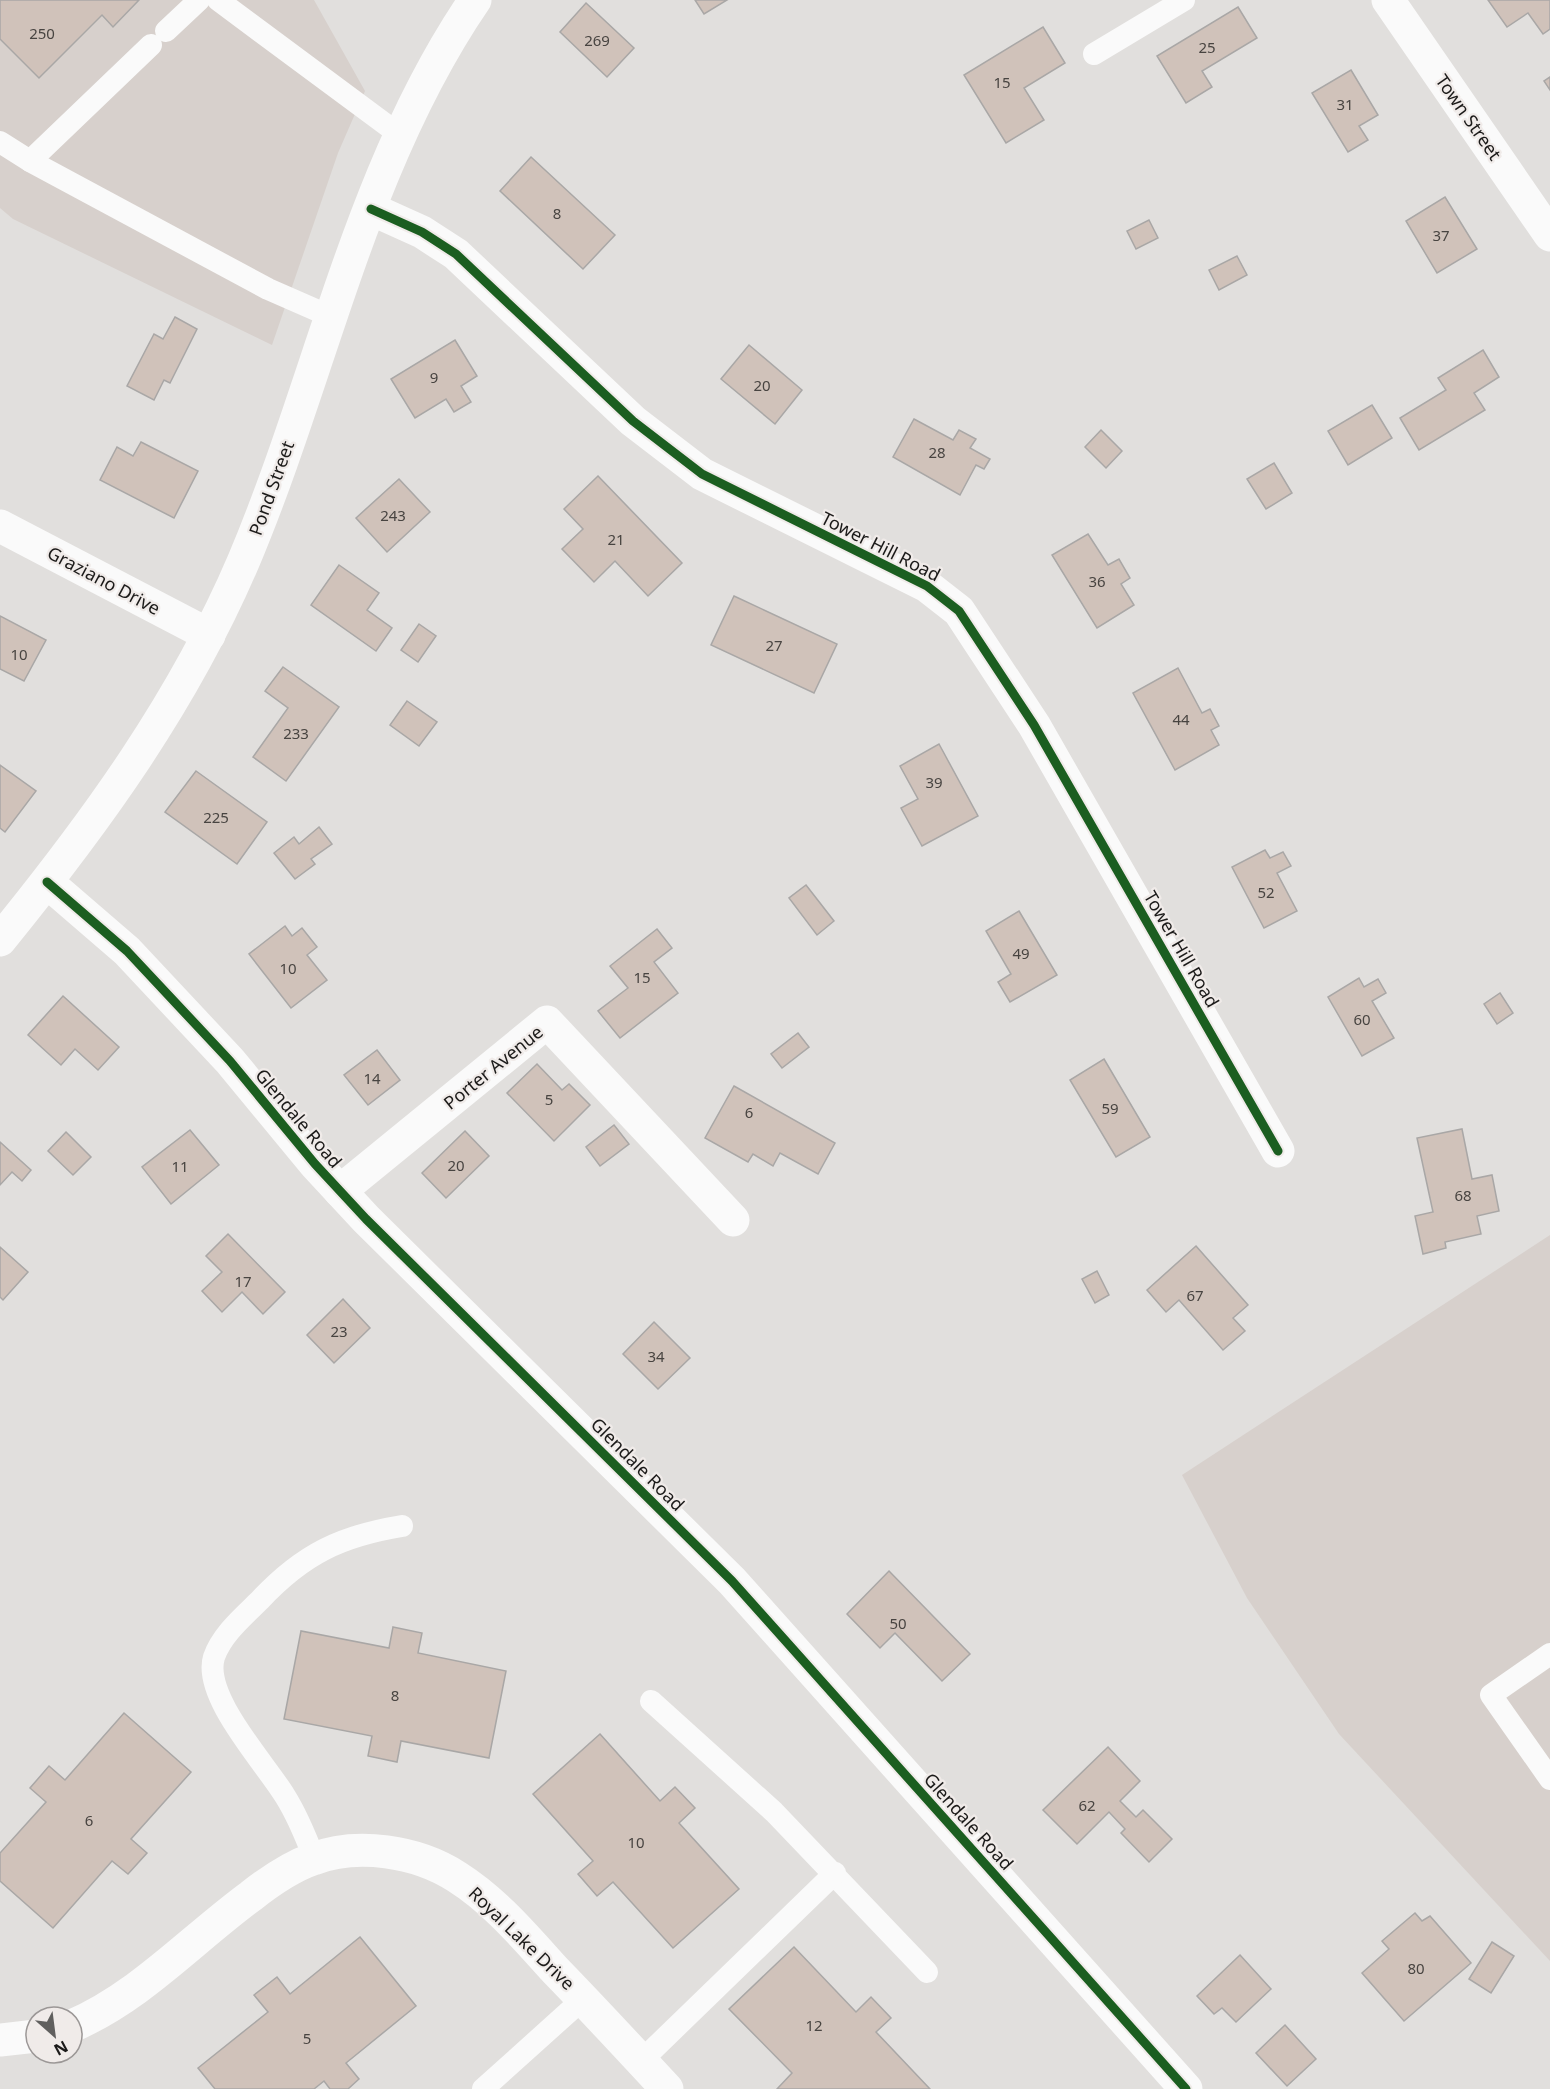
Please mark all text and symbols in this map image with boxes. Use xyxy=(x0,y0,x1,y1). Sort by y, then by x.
house number: 250 xyxy=(29,23,55,43)
house number: 269 xyxy=(584,30,610,50)
house number: 25 xyxy=(1198,37,1216,57)
street label: Town Street xyxy=(1431,69,1508,165)
house number: 15 xyxy=(993,72,1011,92)
house number: 31 xyxy=(1336,94,1354,114)
house number: 8 xyxy=(553,203,561,223)
house number: 37 xyxy=(1432,225,1450,245)
house number: 9 xyxy=(430,367,438,387)
house number: 20 xyxy=(753,375,771,395)
street label: Pond Street xyxy=(243,437,299,539)
house number: 28 xyxy=(928,442,946,462)
house number: 243 xyxy=(380,505,406,525)
street label: Tower Hill Road xyxy=(817,506,945,586)
house number: 21 xyxy=(607,529,625,549)
street label: Graziano Drive xyxy=(43,540,165,620)
house number: 36 xyxy=(1088,571,1106,591)
house number: 27 xyxy=(765,635,783,655)
house number: 10 xyxy=(10,644,28,664)
house number: 44 xyxy=(1172,709,1190,729)
house number: 233 xyxy=(283,723,309,743)
house number: 39 xyxy=(925,772,943,792)
house number: 225 xyxy=(203,807,229,827)
house number: 52 xyxy=(1257,882,1275,902)
street label: Tower Hill Road xyxy=(1139,886,1225,1012)
house number: 49 xyxy=(1012,943,1030,963)
house number: 10 xyxy=(279,958,297,978)
house number: 15 xyxy=(633,967,651,987)
house number: 60 xyxy=(1353,1009,1371,1029)
street label: Porter Avenue xyxy=(438,1020,548,1114)
street label: Glendale Road xyxy=(250,1063,348,1173)
house number: 14 xyxy=(363,1068,381,1088)
house number: 5 xyxy=(545,1089,553,1109)
house number: 59 xyxy=(1101,1098,1119,1118)
house number: 6 xyxy=(745,1102,753,1122)
house number: 20 xyxy=(447,1155,465,1175)
house number: 11 xyxy=(171,1156,189,1176)
house number: 68 xyxy=(1454,1185,1472,1205)
house number: 17 xyxy=(234,1271,252,1291)
house number: 67 xyxy=(1186,1285,1204,1305)
house number: 23 xyxy=(330,1321,348,1341)
house number: 34 xyxy=(647,1346,665,1366)
street label: Glendale Road xyxy=(586,1412,690,1516)
house number: 50 xyxy=(889,1613,907,1633)
house number: 8 xyxy=(391,1685,399,1705)
street label: Glendale Road xyxy=(919,1767,1019,1875)
house number: 62 xyxy=(1078,1795,1096,1815)
house number: 6 xyxy=(85,1810,93,1830)
house number: 10 xyxy=(627,1832,645,1852)
street label: Royal Lake Drive xyxy=(464,1881,580,1995)
house number: 80 xyxy=(1407,1958,1425,1978)
north arrow xyxy=(24,2005,84,2065)
house number: 12 xyxy=(805,2015,823,2035)
house number: 5 xyxy=(303,2028,311,2048)
text: N xyxy=(50,2035,72,2061)

